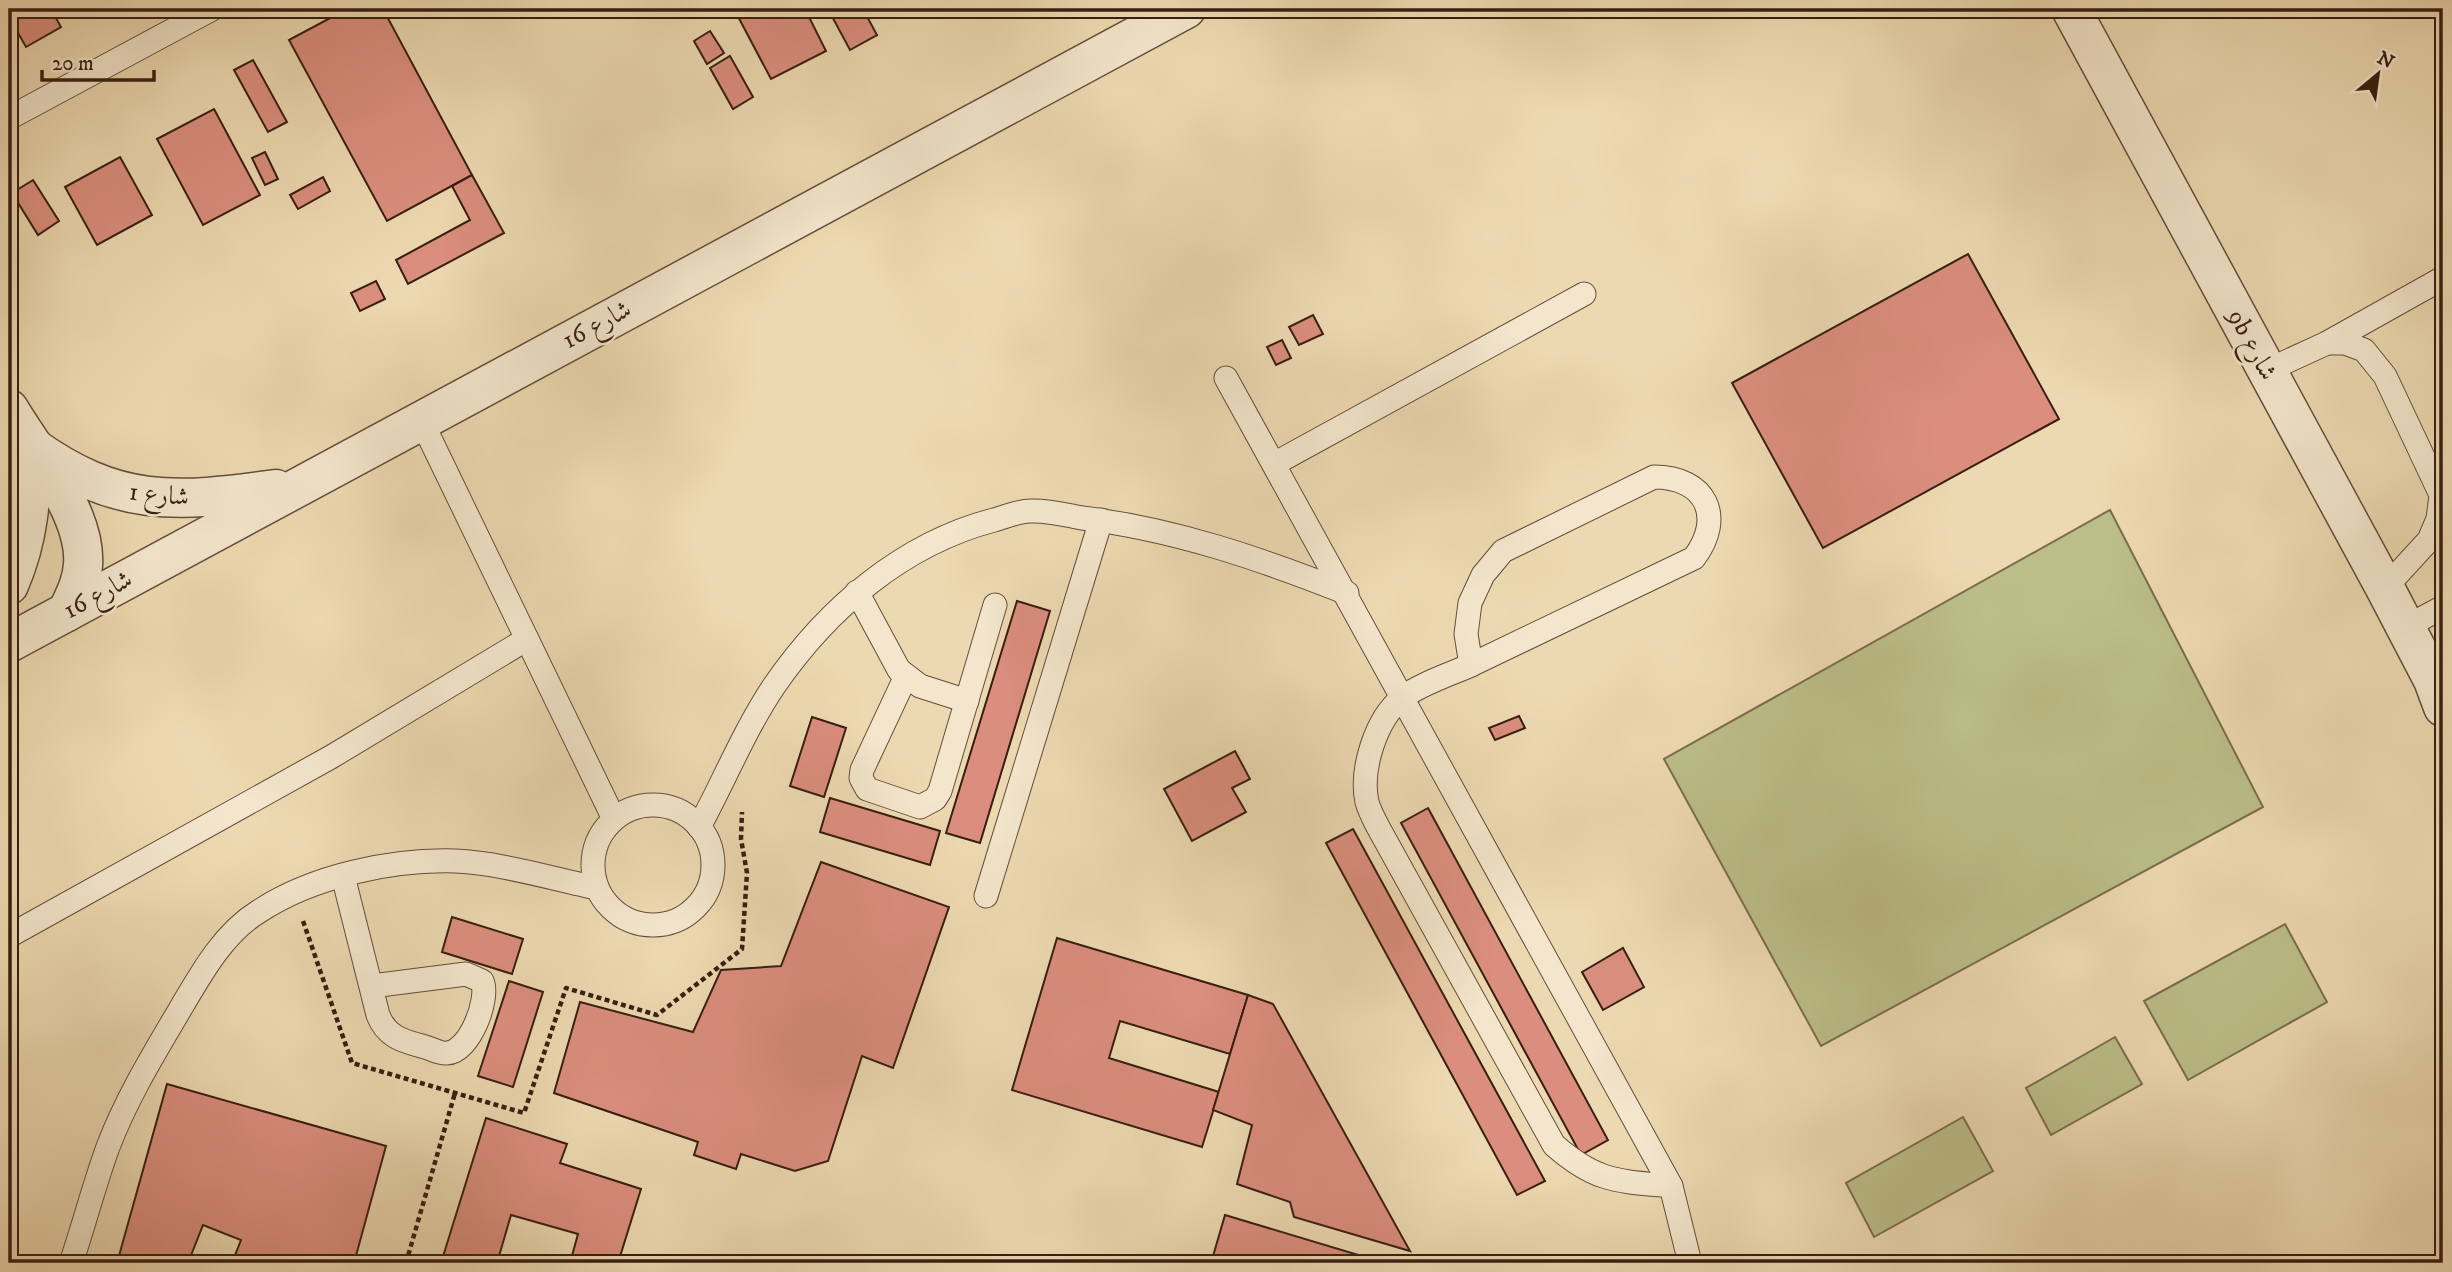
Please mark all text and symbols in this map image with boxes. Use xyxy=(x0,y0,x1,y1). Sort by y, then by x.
scale bar xyxy=(42,38,154,82)
north arrow xyxy=(2344,38,2414,108)
text: N xyxy=(2373,47,2398,74)
text: 20 m xyxy=(52,51,94,77)
street label: شارع 16 xyxy=(557,293,639,360)
street label: 9b شارع xyxy=(2215,302,2284,388)
street label: شارع 1 xyxy=(127,475,191,519)
street label: شارع 16 xyxy=(58,563,140,630)

